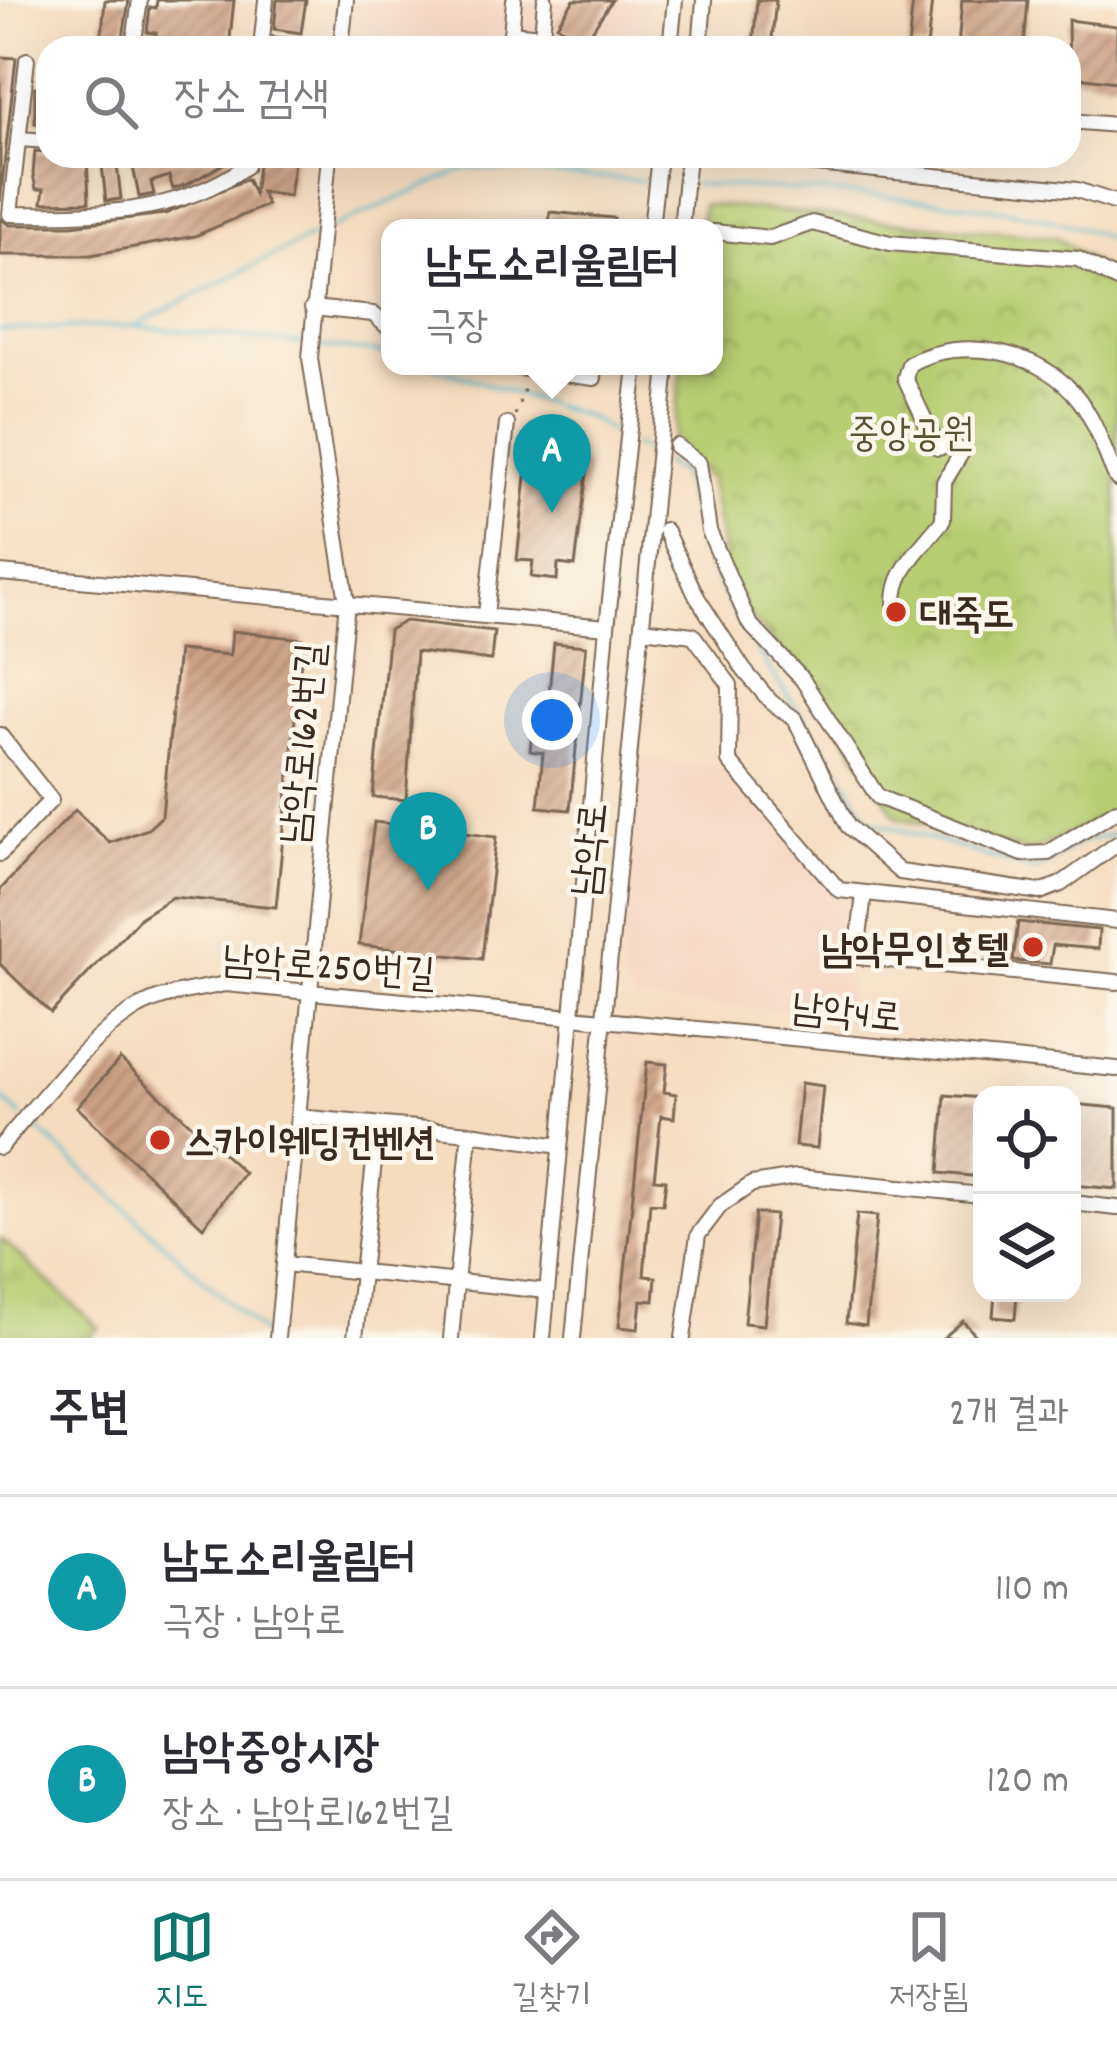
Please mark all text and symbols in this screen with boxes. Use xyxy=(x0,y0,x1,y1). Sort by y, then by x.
search box xyxy=(36,36,1081,168)
icon: search xyxy=(78,69,144,135)
text: 장소 검색 xyxy=(174,70,329,134)
popup xyxy=(381,219,723,375)
text: 남도소리울림터 xyxy=(425,237,679,301)
text: 극장 xyxy=(425,302,488,357)
park label: 중앙공원 xyxy=(848,410,974,465)
pin: A xyxy=(513,414,591,513)
place label: 대죽도 xyxy=(920,591,1014,646)
marker: 대죽도 xyxy=(883,599,909,625)
street label: 남악로162번길 xyxy=(270,641,343,846)
your location xyxy=(522,690,582,750)
pin: B xyxy=(389,792,467,891)
street label: 남악로 xyxy=(561,800,626,899)
place label: 남악무인호텔 xyxy=(821,926,1010,981)
marker: 남악무인호텔 xyxy=(1020,934,1046,960)
street label: 남악로250번길 xyxy=(220,936,437,1005)
street label: 남악4로 xyxy=(789,983,904,1050)
map controls xyxy=(973,1086,1081,1302)
button: locate xyxy=(973,1086,1081,1194)
place label: 스카이웨딩컨벤션 xyxy=(184,1119,435,1174)
marker: 스카이웨딩컨벤션 xyxy=(147,1127,173,1153)
button: layers xyxy=(973,1194,1081,1302)
text: 주변 xyxy=(48,1381,130,1453)
text: 2개 결과 xyxy=(949,1389,1069,1444)
text: 남도소리울림터 xyxy=(162,1532,415,1596)
text: A xyxy=(76,1564,98,1619)
text: 110 m xyxy=(995,1564,1069,1619)
text: 극장 · 남악로 xyxy=(162,1597,346,1652)
text: 남악중앙시장 xyxy=(162,1724,379,1788)
text: B xyxy=(78,1756,96,1811)
text: 120 m xyxy=(986,1756,1069,1811)
text: 장소 · 남악로162번길 xyxy=(162,1789,453,1844)
tab: 지도 xyxy=(149,1904,215,2023)
tab: 길찾기 xyxy=(512,1904,592,2023)
tab: 저장됨 xyxy=(889,1904,968,2023)

